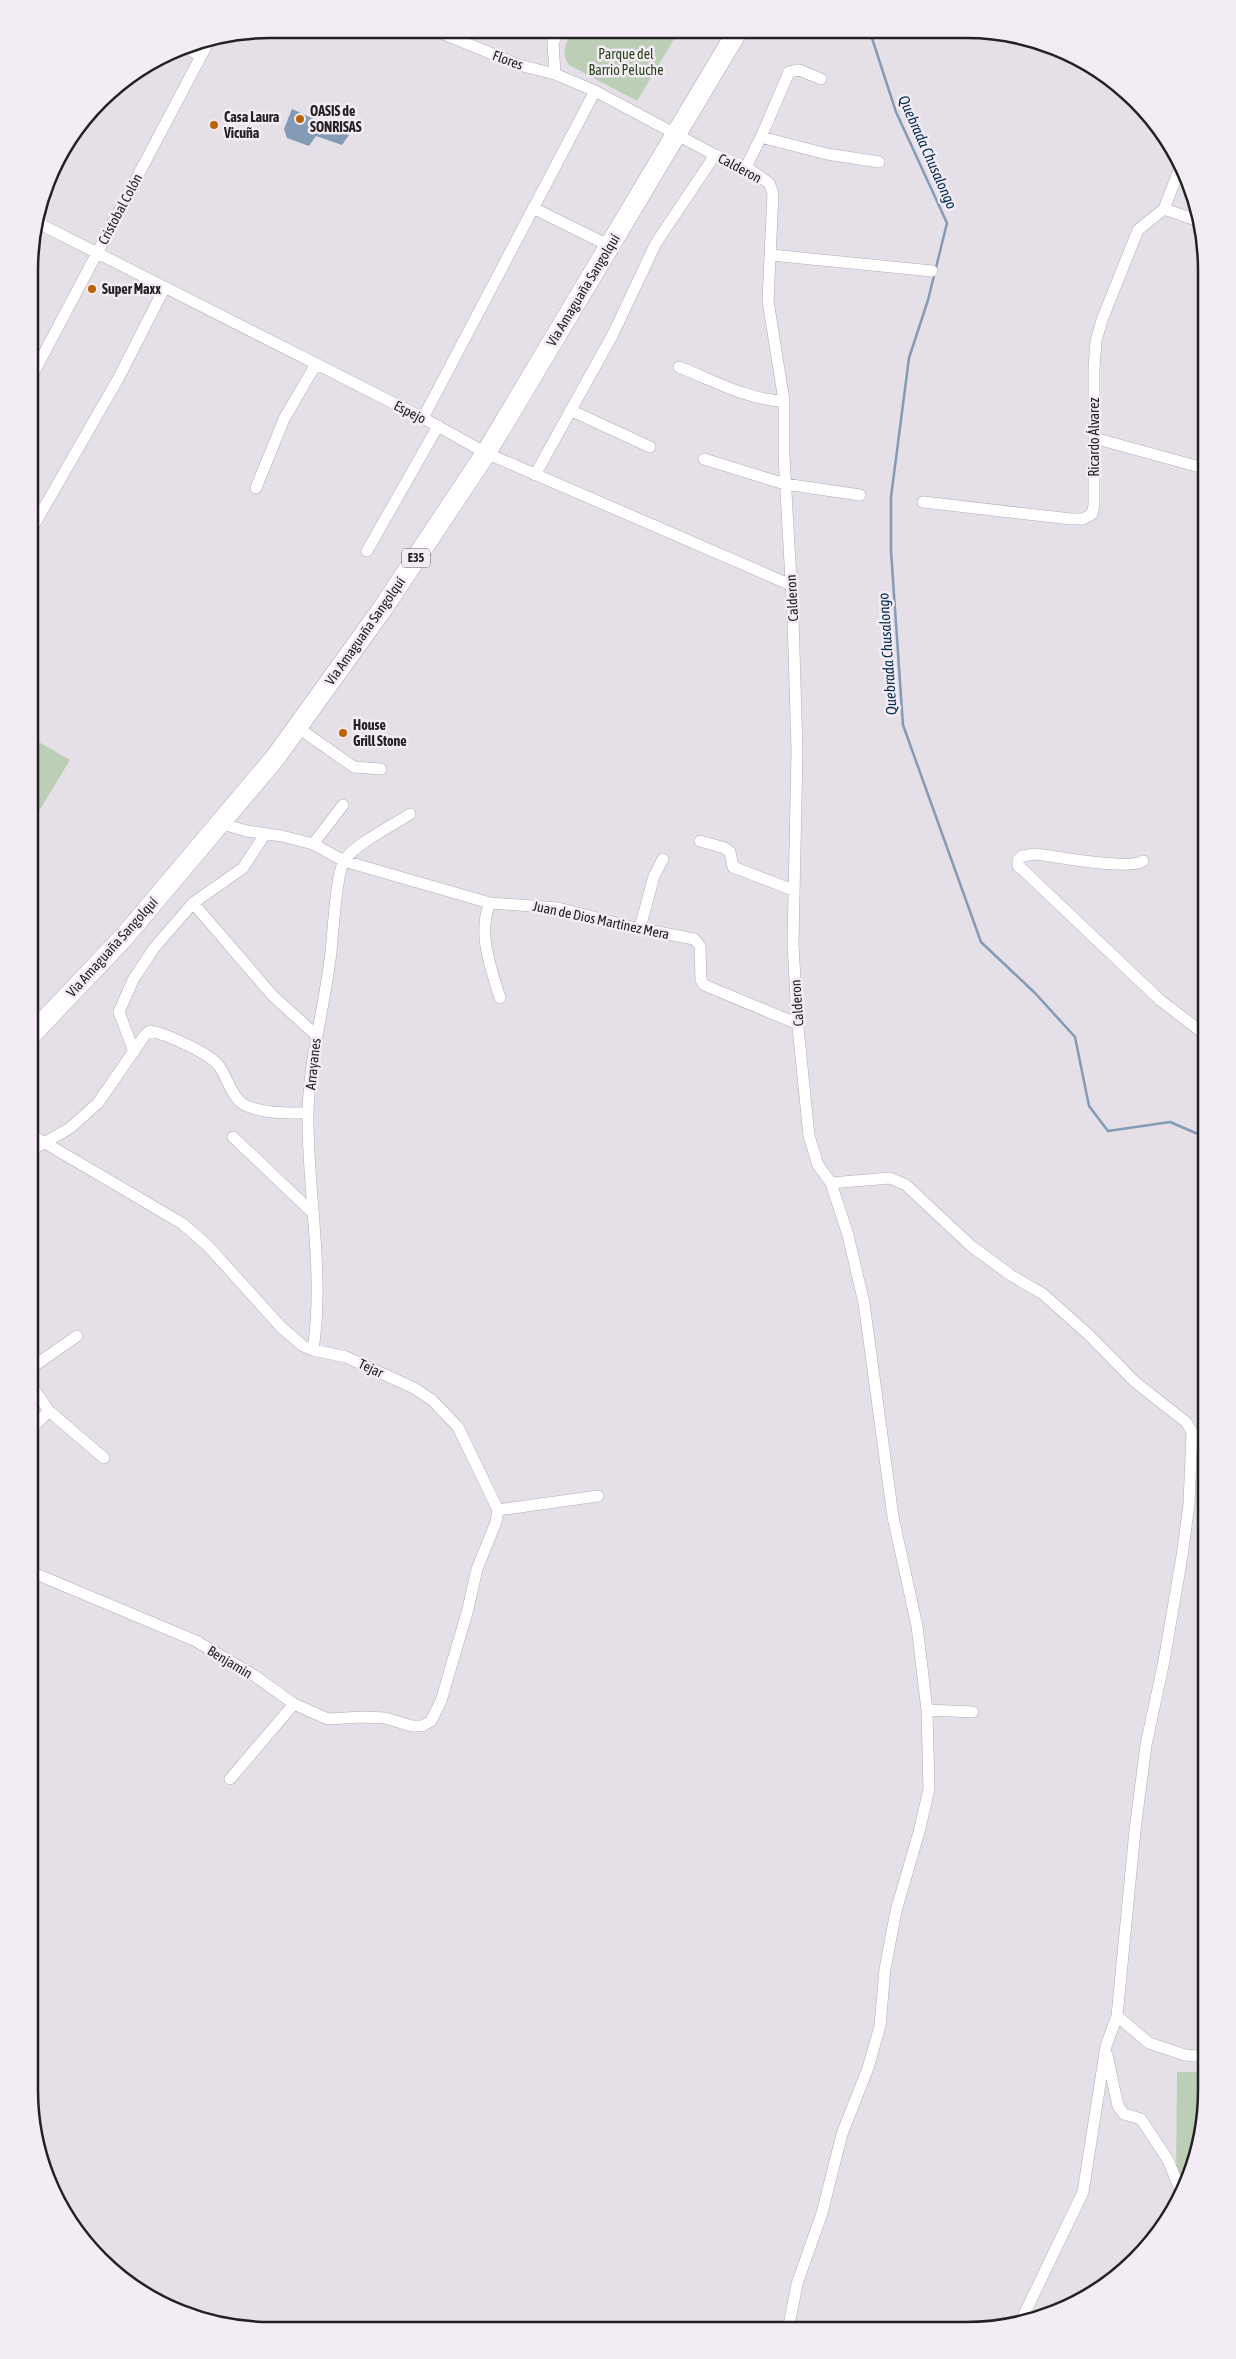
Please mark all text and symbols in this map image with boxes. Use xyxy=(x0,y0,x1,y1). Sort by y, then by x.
park label: Parque del Barrio Peluche xyxy=(589,46,664,78)
street label: Flores xyxy=(491,47,525,73)
water label: Quebrada Chusalongo xyxy=(895,93,961,211)
place label: OASIS de SONRISAS xyxy=(310,103,362,135)
place label: Casa Laura Vicuña xyxy=(223,109,280,141)
marker: OASIS de SONRISAS xyxy=(294,113,306,125)
marker: Casa Laura Vicuña xyxy=(208,119,220,131)
street label: Calderon xyxy=(716,150,764,186)
street label: Cristobal Colón xyxy=(95,171,145,247)
street label: Via Amaguaña Sangolquí xyxy=(543,231,623,349)
place label: Super Maxx xyxy=(102,281,161,297)
marker: Super Maxx xyxy=(86,283,98,295)
street label: Espejo xyxy=(391,397,429,427)
street label: Ricardo Álvarez xyxy=(1086,397,1102,477)
road number: E35 xyxy=(402,548,430,568)
street label: Via Amaguaña Sangolquí xyxy=(322,574,408,688)
street label: Calderon xyxy=(783,574,801,622)
water label: Quebrada Chusalongo xyxy=(874,592,900,716)
place label: House Grill Stone xyxy=(353,717,407,749)
marker: House Grill Stone xyxy=(337,727,349,739)
street label: Via Amaguaña Sangolquí xyxy=(63,894,161,1000)
street label: Juan de Dios Martínez Mera xyxy=(531,898,671,942)
street label: Calderon xyxy=(787,979,807,1027)
street label: Arrayanes xyxy=(302,1037,324,1090)
street label: Tejar xyxy=(356,1355,387,1381)
street label: Benjamin xyxy=(205,1642,255,1682)

